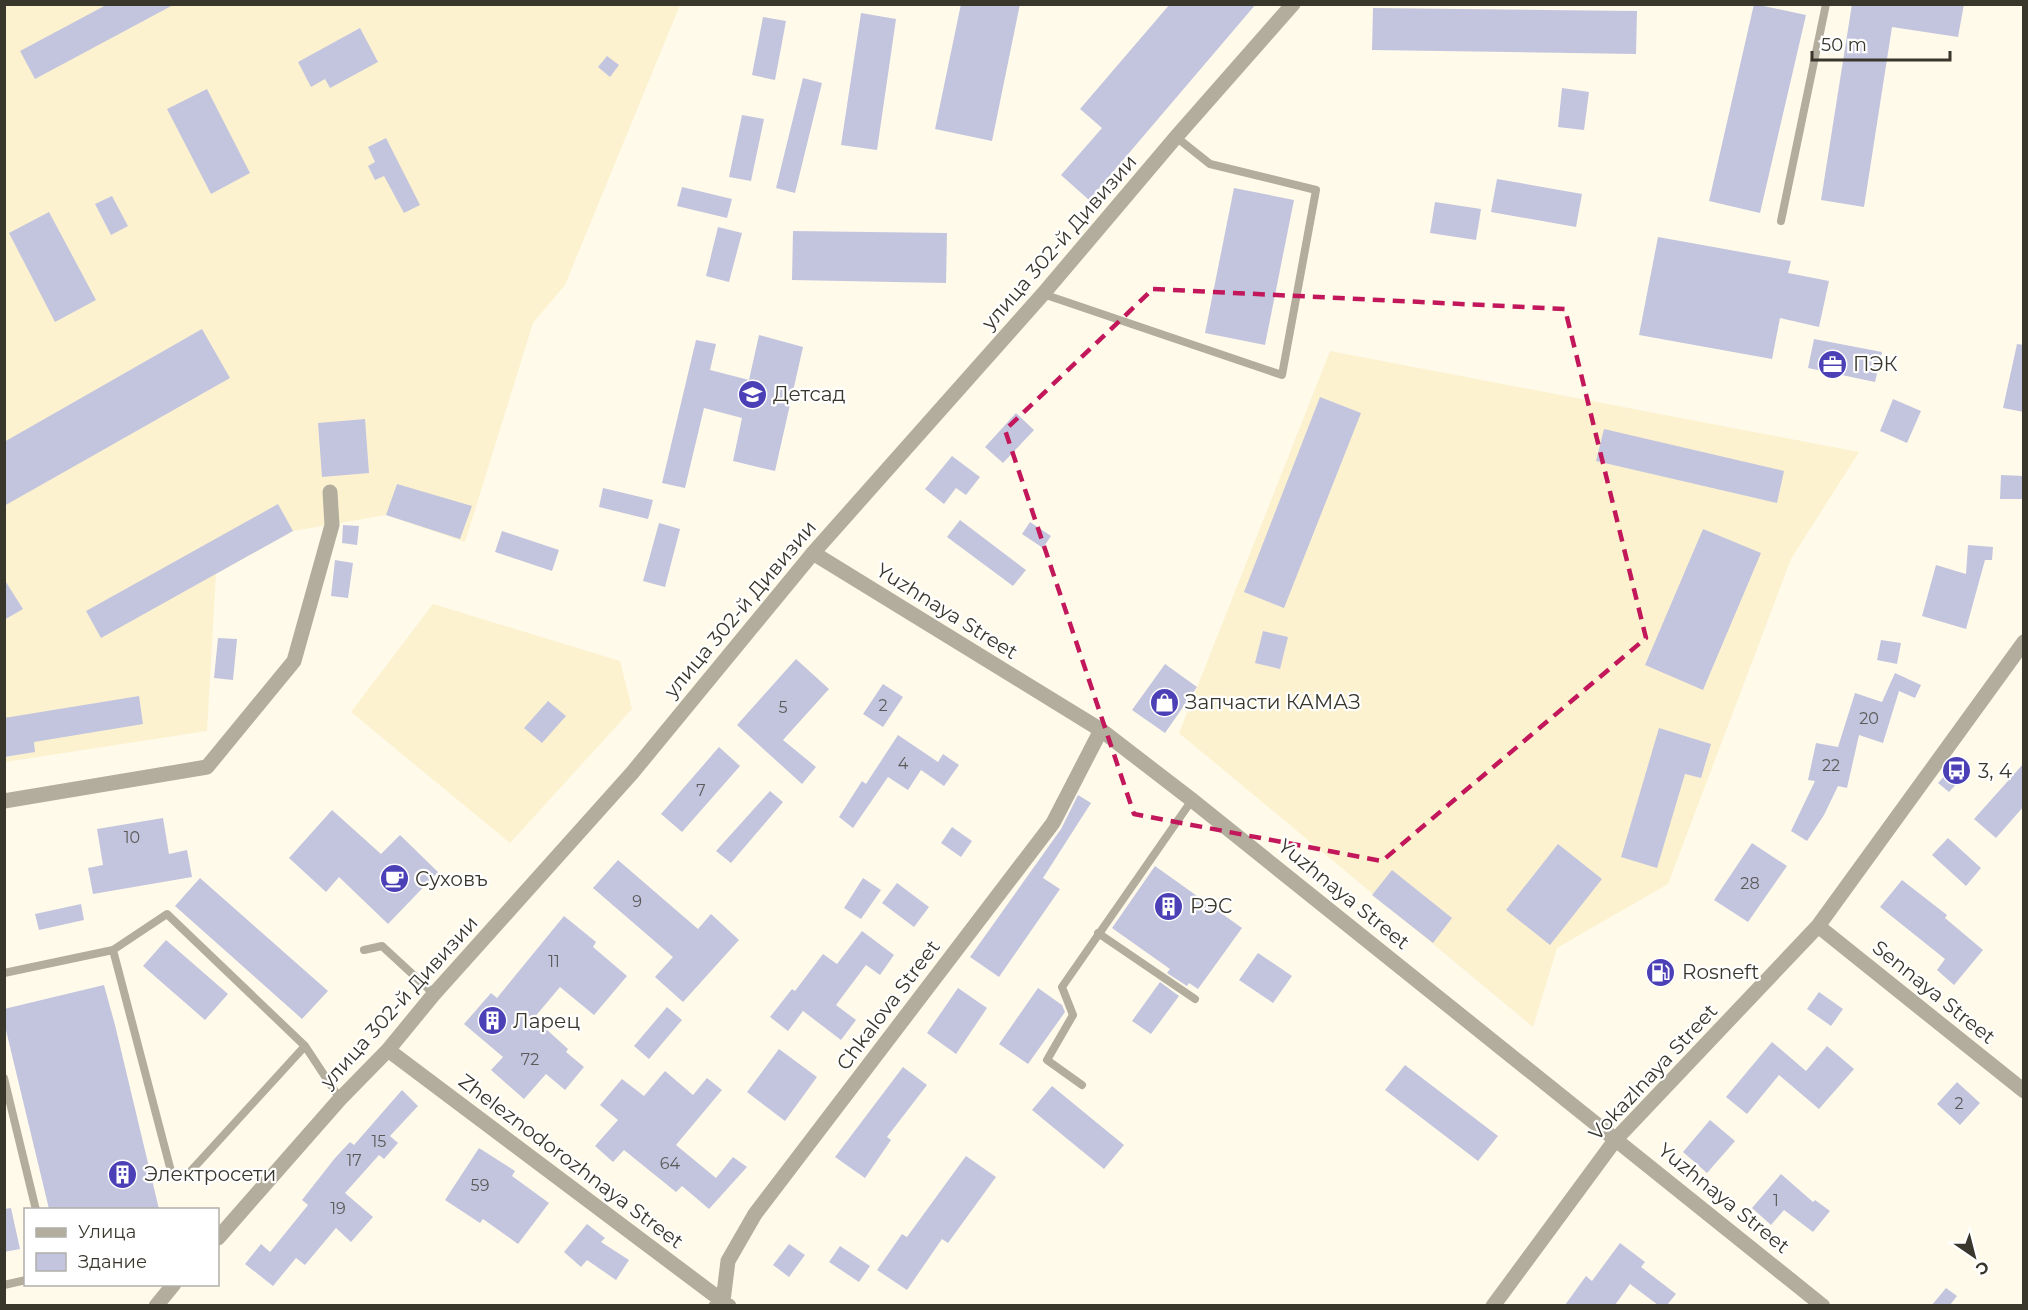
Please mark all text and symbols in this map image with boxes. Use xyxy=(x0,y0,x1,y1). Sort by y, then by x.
scale bar xyxy=(1812,24,1950,62)
text: 50 m xyxy=(1821,34,1867,56)
street label: улица 302-й Дивизии xyxy=(976,150,1141,335)
office icon: ПЭК xyxy=(1816,348,1848,380)
place label: ПЭК xyxy=(1853,352,1898,376)
school or university icon: Детсад xyxy=(736,378,768,410)
place label: Детсад xyxy=(773,382,845,406)
street label: улица 302-й Дивизии xyxy=(658,516,821,703)
street label: Yuzhnaya Street xyxy=(872,558,1022,664)
shop icon: Запчасти КАМАЗ xyxy=(1148,686,1180,718)
place label: Запчасти КАМАЗ xyxy=(1185,690,1361,714)
house number: 2 xyxy=(878,696,888,715)
house number: 5 xyxy=(778,698,788,717)
house number: 20 xyxy=(1859,709,1879,728)
house number: 4 xyxy=(898,754,909,773)
bus stop icon: 3, 4 xyxy=(1941,755,1973,787)
house number: 22 xyxy=(1822,756,1840,775)
place label: 3, 4 xyxy=(1978,759,2012,783)
house number: 7 xyxy=(696,781,706,800)
house number: 10 xyxy=(124,828,140,847)
street label: Yuzhnaya Street xyxy=(1273,834,1415,954)
cafe icon: Суховъ xyxy=(378,863,410,895)
place label: Суховъ xyxy=(415,867,488,891)
house number: 28 xyxy=(1740,874,1760,893)
building icon: РЭС xyxy=(1153,890,1185,922)
house number: 9 xyxy=(632,892,642,911)
place label: РЭС xyxy=(1190,894,1232,918)
street label: улица 302-й Дивизии xyxy=(315,911,483,1094)
street label: Chkalova Street xyxy=(831,935,945,1075)
street label: Sennaya Street xyxy=(1868,935,2000,1049)
house number: 11 xyxy=(548,952,560,971)
fuel station icon: Rosneft xyxy=(1645,956,1677,988)
place label: Rosneft xyxy=(1682,960,1759,984)
street label: Vokazlnaya Street xyxy=(1584,999,1722,1145)
building icon: Ларец xyxy=(476,1005,508,1037)
place label: Ларец xyxy=(513,1009,580,1033)
house number: 72 xyxy=(521,1050,539,1069)
street label: Zheleznodorozhnaya Street xyxy=(454,1069,688,1253)
house number: 2 xyxy=(1954,1094,1964,1113)
house number: 15 xyxy=(372,1132,386,1151)
street label: Yuzhnaya Street xyxy=(1653,1138,1795,1258)
house number: 17 xyxy=(346,1151,362,1170)
house number: 64 xyxy=(660,1154,681,1173)
building icon: Электросети xyxy=(107,1158,139,1190)
place label: Электросети xyxy=(144,1162,276,1186)
house number: 59 xyxy=(471,1176,489,1195)
house number: 1 xyxy=(1773,1191,1779,1210)
house number: 19 xyxy=(330,1199,346,1218)
legend xyxy=(24,1208,219,1286)
text: Улица xyxy=(78,1221,136,1243)
north arrow xyxy=(1944,1226,2004,1286)
text: Здание xyxy=(78,1251,147,1273)
text: С xyxy=(1972,1257,1993,1279)

